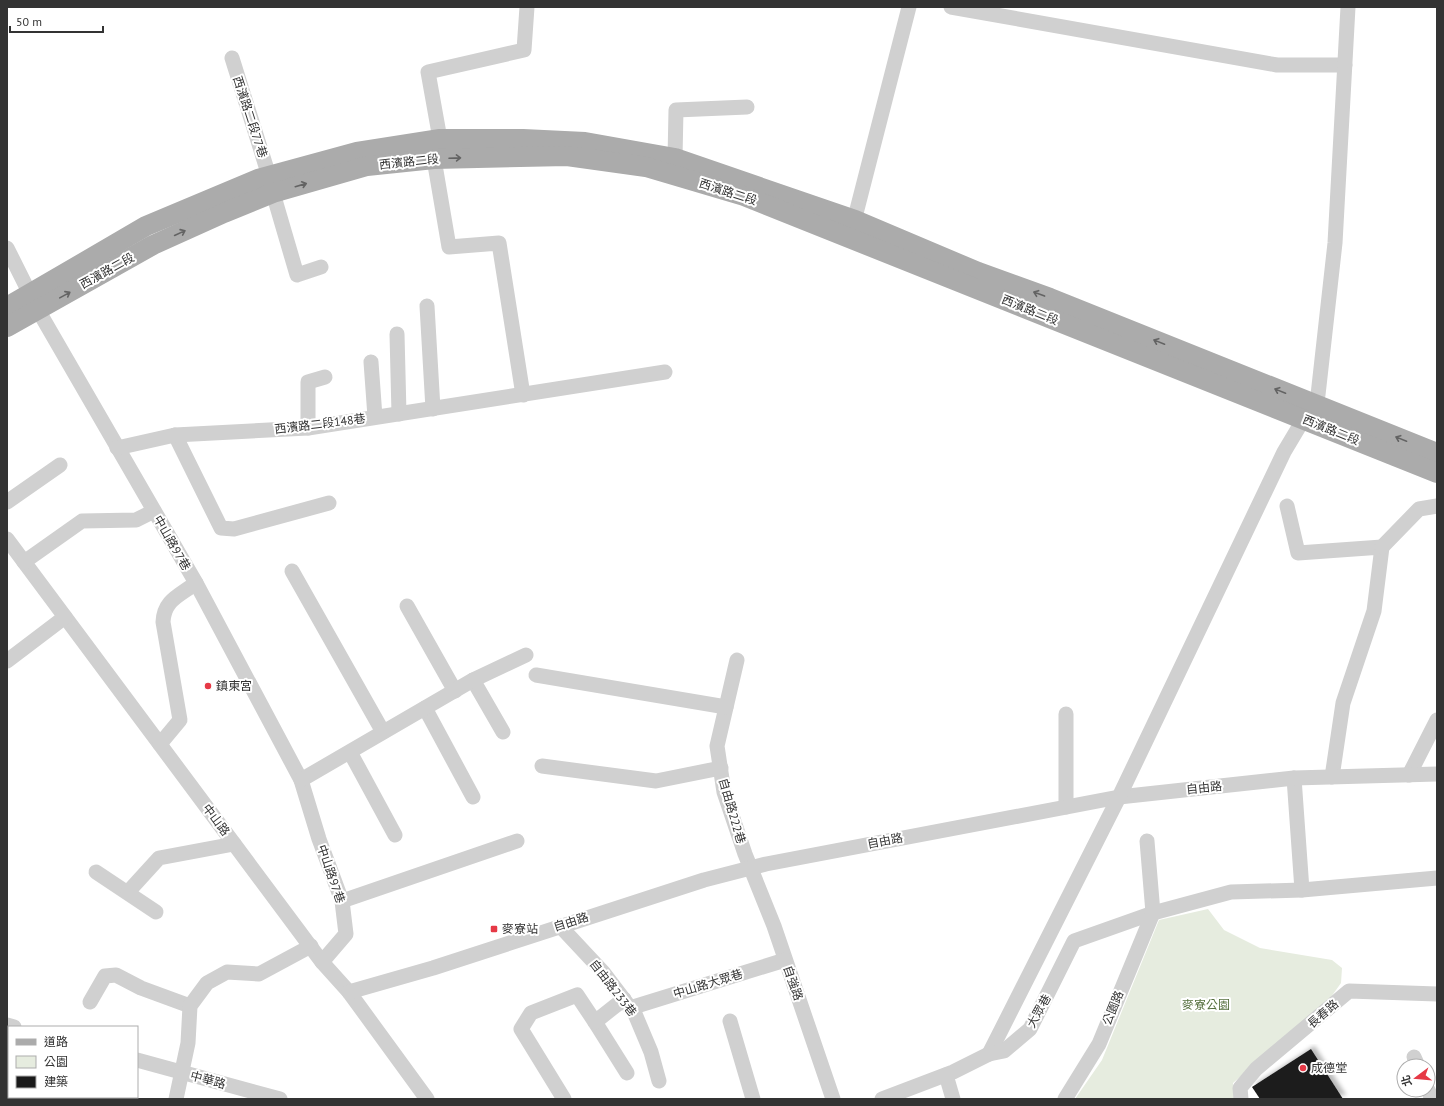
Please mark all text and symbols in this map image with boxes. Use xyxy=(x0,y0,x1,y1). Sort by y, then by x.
scale bar xyxy=(10,8,103,34)
text: 50 m xyxy=(16,14,42,29)
street label: 西濱路二段77巷 xyxy=(230,74,271,160)
street label: 西濱路二段 xyxy=(378,151,440,172)
one-way arrow xyxy=(448,154,461,162)
street label: 西濱路二段 xyxy=(697,175,759,208)
one-way arrow xyxy=(294,181,307,188)
one-way arrow xyxy=(174,229,186,236)
street label: 西濱路二段 xyxy=(77,249,137,292)
one-way arrow xyxy=(59,290,71,298)
one-way arrow xyxy=(1033,290,1045,298)
street label: 西濱路二段 xyxy=(1000,291,1061,328)
one-way arrow xyxy=(1154,338,1166,346)
one-way arrow xyxy=(1274,386,1286,394)
street label: 西濱路二段148巷 xyxy=(274,410,366,437)
street label: 西濱路二段 xyxy=(1301,411,1362,448)
one-way arrow xyxy=(1395,434,1407,442)
street label: 中山路97巷 xyxy=(151,513,194,573)
place label: 鎮東宮 xyxy=(216,678,252,693)
marker: 鎮東宮 xyxy=(203,681,213,691)
street label: 自由路222巷 xyxy=(716,776,749,845)
street label: 自由路 xyxy=(1185,778,1223,797)
street label: 中山路 xyxy=(200,801,233,839)
street label: 自由路 xyxy=(866,830,904,851)
street label: 中山路97巷 xyxy=(314,843,349,905)
street label: 自由路 xyxy=(551,909,590,934)
place label: 麥寮站 xyxy=(502,921,538,936)
marker: 麥寮站 xyxy=(489,924,499,934)
street label: 自由路233巷 xyxy=(587,956,640,1019)
street label: 自強路 xyxy=(781,963,806,1002)
street label: 中山路大眾巷 xyxy=(671,966,744,1001)
street label: 公園路 xyxy=(1099,988,1126,1027)
street label: 大眾巷 xyxy=(1023,991,1054,1030)
street label: 長春路 xyxy=(1304,996,1341,1031)
park label: 麥寮公園 xyxy=(1182,997,1230,1012)
legend xyxy=(8,1026,138,1098)
text: 道路 xyxy=(44,1034,68,1049)
text: 公園 xyxy=(44,1054,68,1069)
north arrow xyxy=(1396,1058,1436,1098)
place label: 成德堂 xyxy=(1311,1060,1347,1075)
marker: 成德堂 xyxy=(1298,1063,1308,1073)
street label: 中華路 xyxy=(189,1068,227,1091)
text: 建築 xyxy=(44,1074,68,1089)
text: 北 xyxy=(1398,1074,1415,1088)

